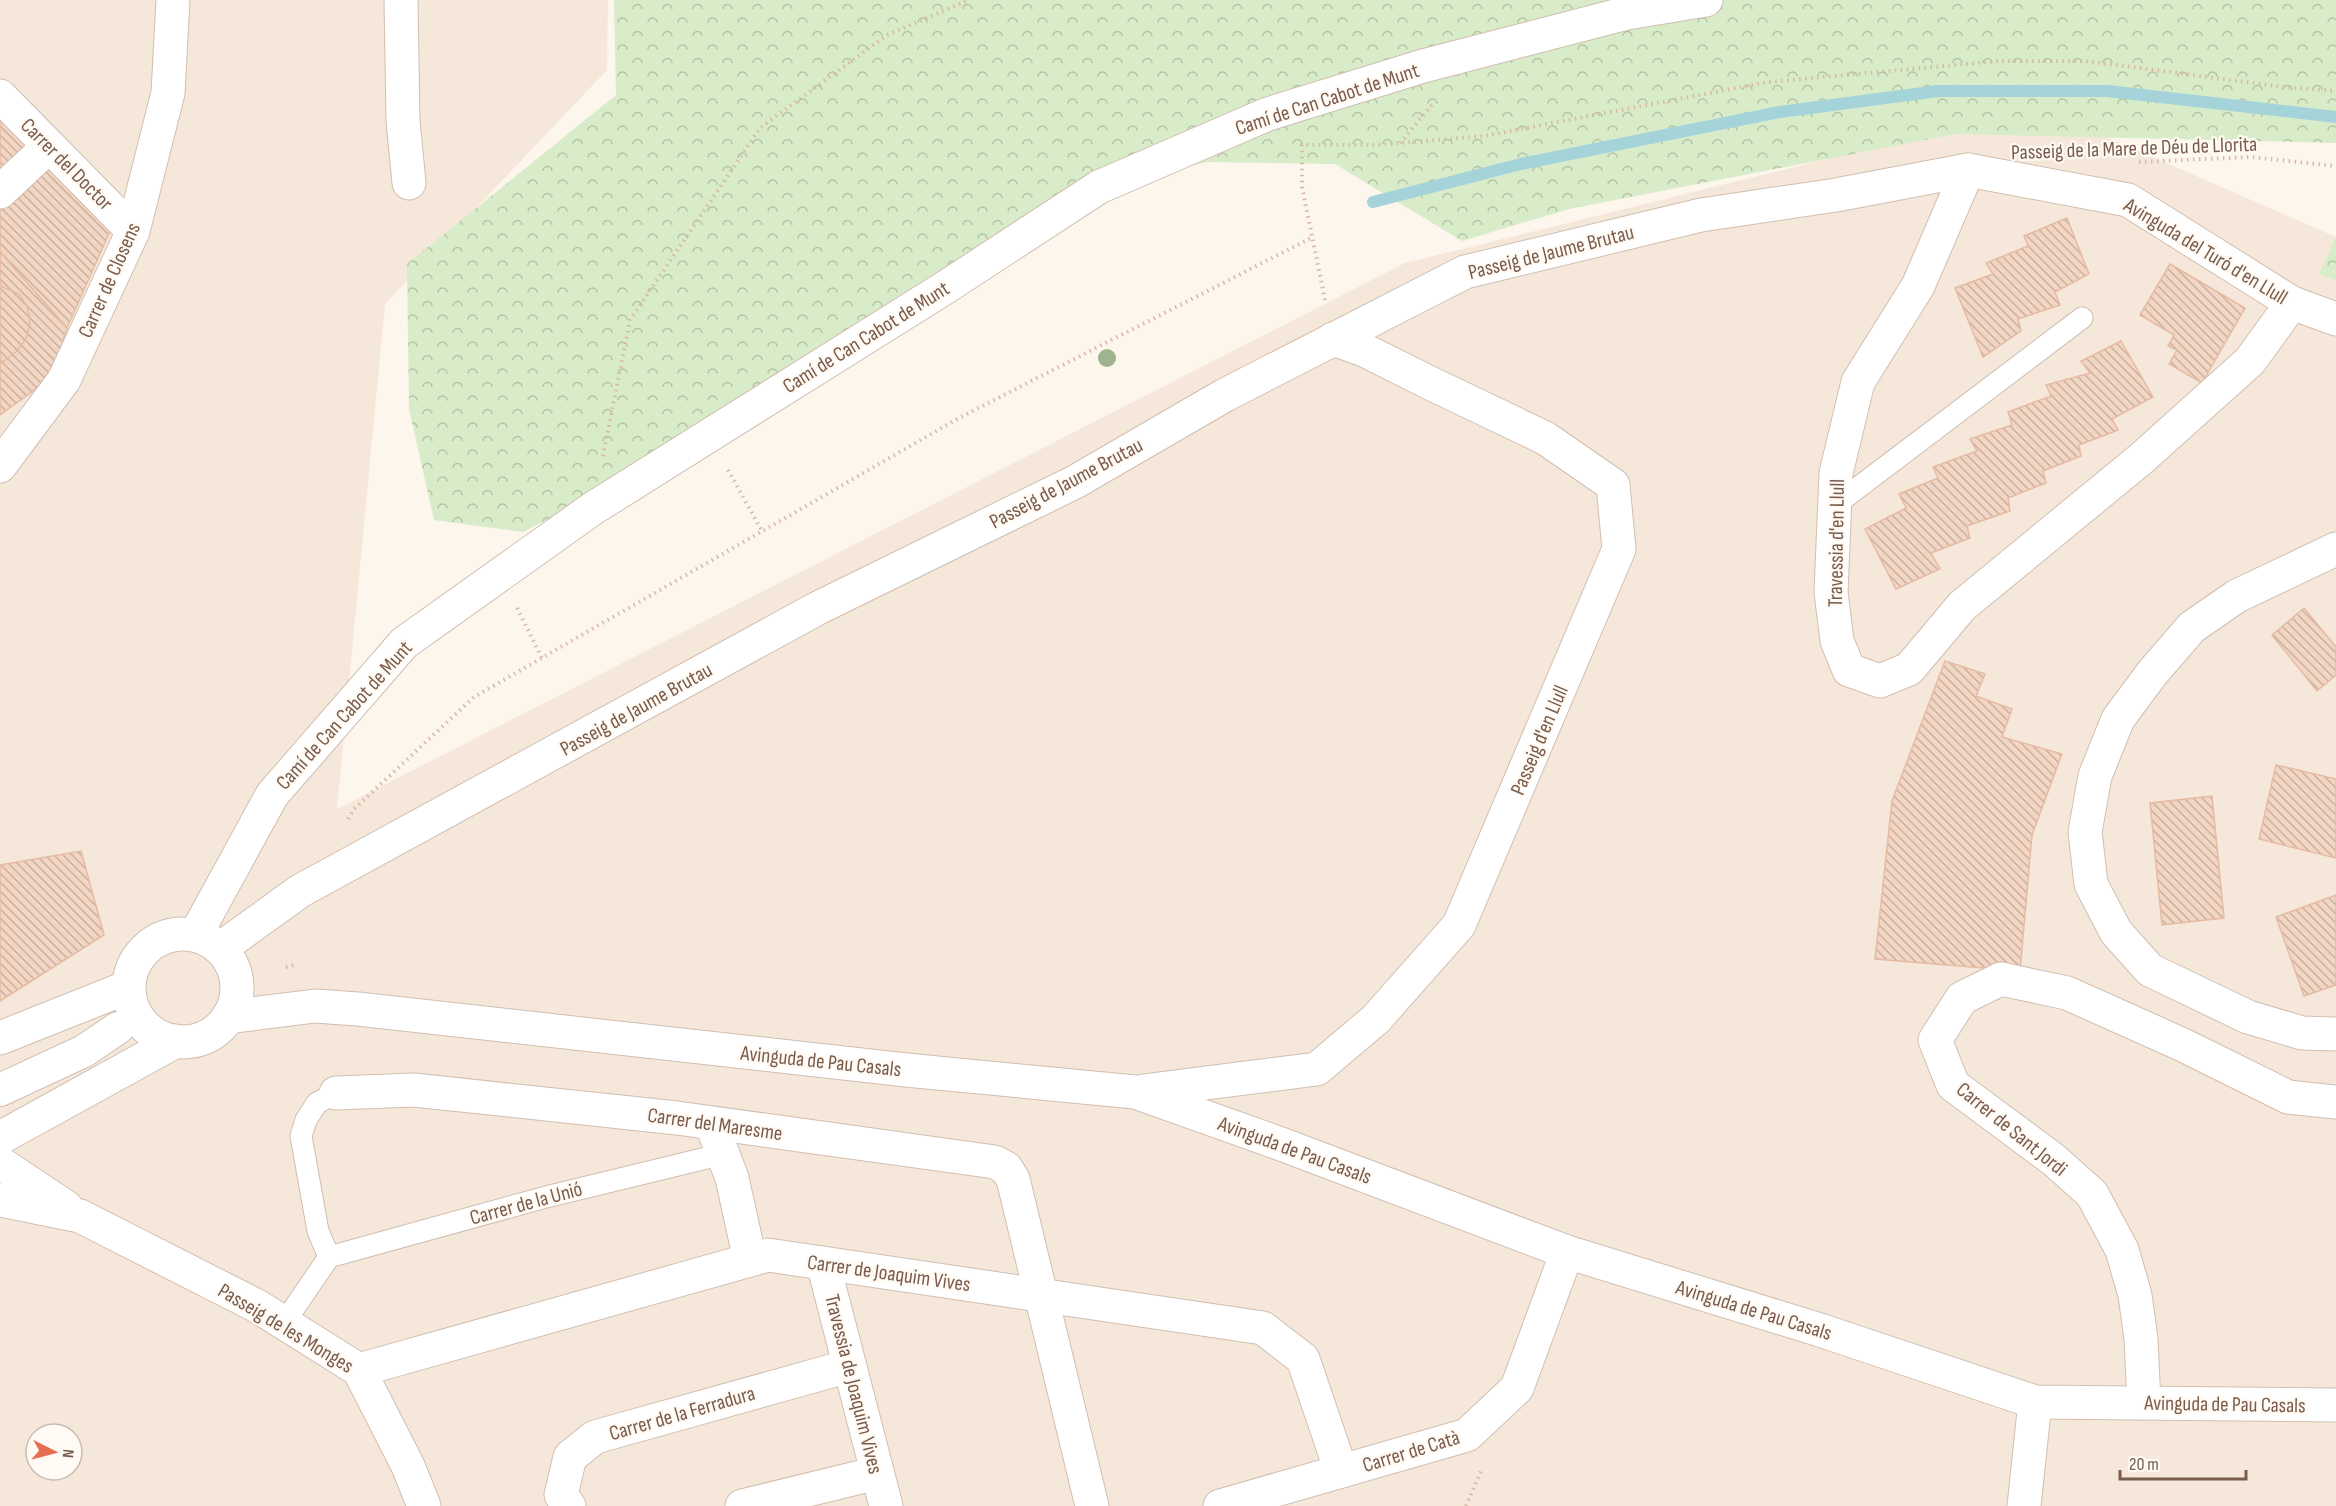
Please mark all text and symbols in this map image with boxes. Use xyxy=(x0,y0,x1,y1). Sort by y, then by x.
street label: Camí de Can Cabot de Munt xyxy=(1232,58,1422,141)
street label: Carrer del Doctor xyxy=(15,113,118,216)
street label: Passeig de la Mare de Déu de Llorita xyxy=(2011,132,2257,165)
street label: Avinguda del Turó d'en Llull xyxy=(2119,192,2292,310)
street label: Carrer de Closens xyxy=(73,219,146,342)
street label: Passeig de Jaume Brutau xyxy=(1466,220,1637,285)
street label: Camí de Can Cabot de Munt xyxy=(778,276,954,399)
street label: Passeig de Jaume Brutau xyxy=(985,433,1147,534)
street label: Travessia d'en Llull xyxy=(1823,479,1850,607)
street label: Camí de Can Cabot de Munt xyxy=(271,636,418,795)
street label: Passeig de Jaume Brutau xyxy=(556,657,717,762)
street label: Passeig d'en Llull xyxy=(1505,682,1574,799)
street label: Avinguda de Pau Casals xyxy=(738,1041,902,1082)
street label: Carrer de Sant Jordi xyxy=(1951,1077,2072,1182)
street label: Carrer del Maresme xyxy=(646,1103,784,1146)
street label: Avinguda de Pau Casals xyxy=(1214,1111,1375,1190)
street label: Carrer de la Unió xyxy=(467,1176,585,1230)
street label: Carrer de Joaquim Vives xyxy=(806,1250,972,1297)
street label: Avinguda de Pau Casals xyxy=(1672,1275,1835,1346)
street label: Passeig de les Monges xyxy=(213,1278,358,1379)
street label: Travessia de Joaquim Vives xyxy=(819,1292,888,1477)
street label: Carrer de la Ferradura xyxy=(606,1381,758,1446)
street label: Avinguda de Pau Casals xyxy=(2143,1391,2306,1418)
north arrow xyxy=(24,1422,84,1482)
street label: Carrer de Catà xyxy=(1360,1425,1463,1478)
scale bar xyxy=(2120,1443,2246,1481)
text: N xyxy=(58,1448,77,1459)
text: 20 m xyxy=(2129,1454,2159,1475)

